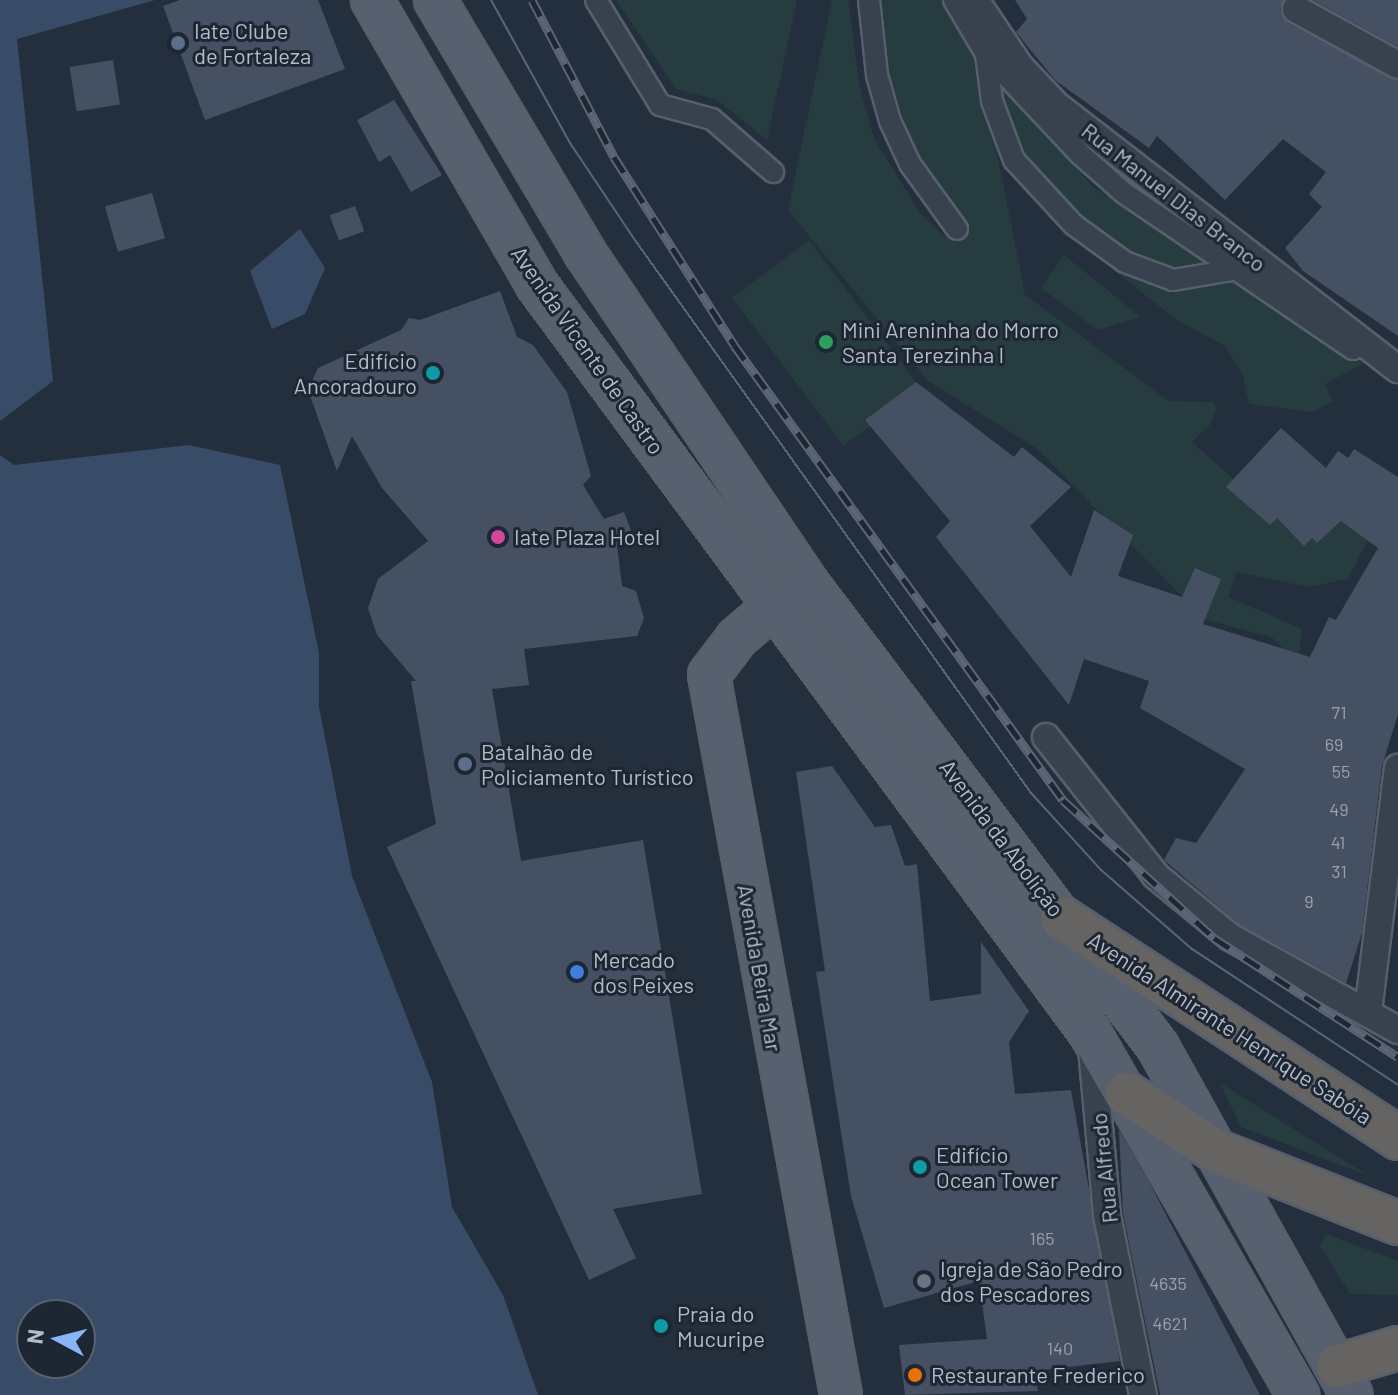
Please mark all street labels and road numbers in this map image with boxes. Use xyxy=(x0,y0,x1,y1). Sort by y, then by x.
street label: Rua Manuel Dias Branco xyxy=(1077,117,1271,277)
street label: Avenida Vicente de Castro xyxy=(506,241,670,459)
street label: Avenida da Abolição xyxy=(934,754,1070,922)
street label: Avenida Beira Mar xyxy=(732,882,788,1054)
street label: Avenida Almirante Henrique Sabóia xyxy=(1083,926,1377,1130)
street label: Rua Alfredo xyxy=(1085,1112,1123,1224)

